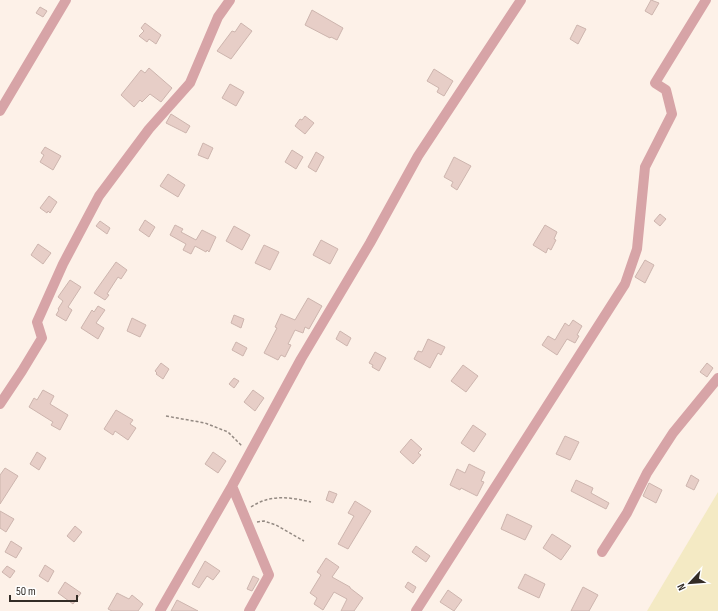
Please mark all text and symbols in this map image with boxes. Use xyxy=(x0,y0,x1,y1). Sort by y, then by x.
north arrow xyxy=(670,563,710,603)
scale bar xyxy=(10,577,77,603)
text: N xyxy=(674,582,689,593)
text: 50 m xyxy=(16,584,36,599)

